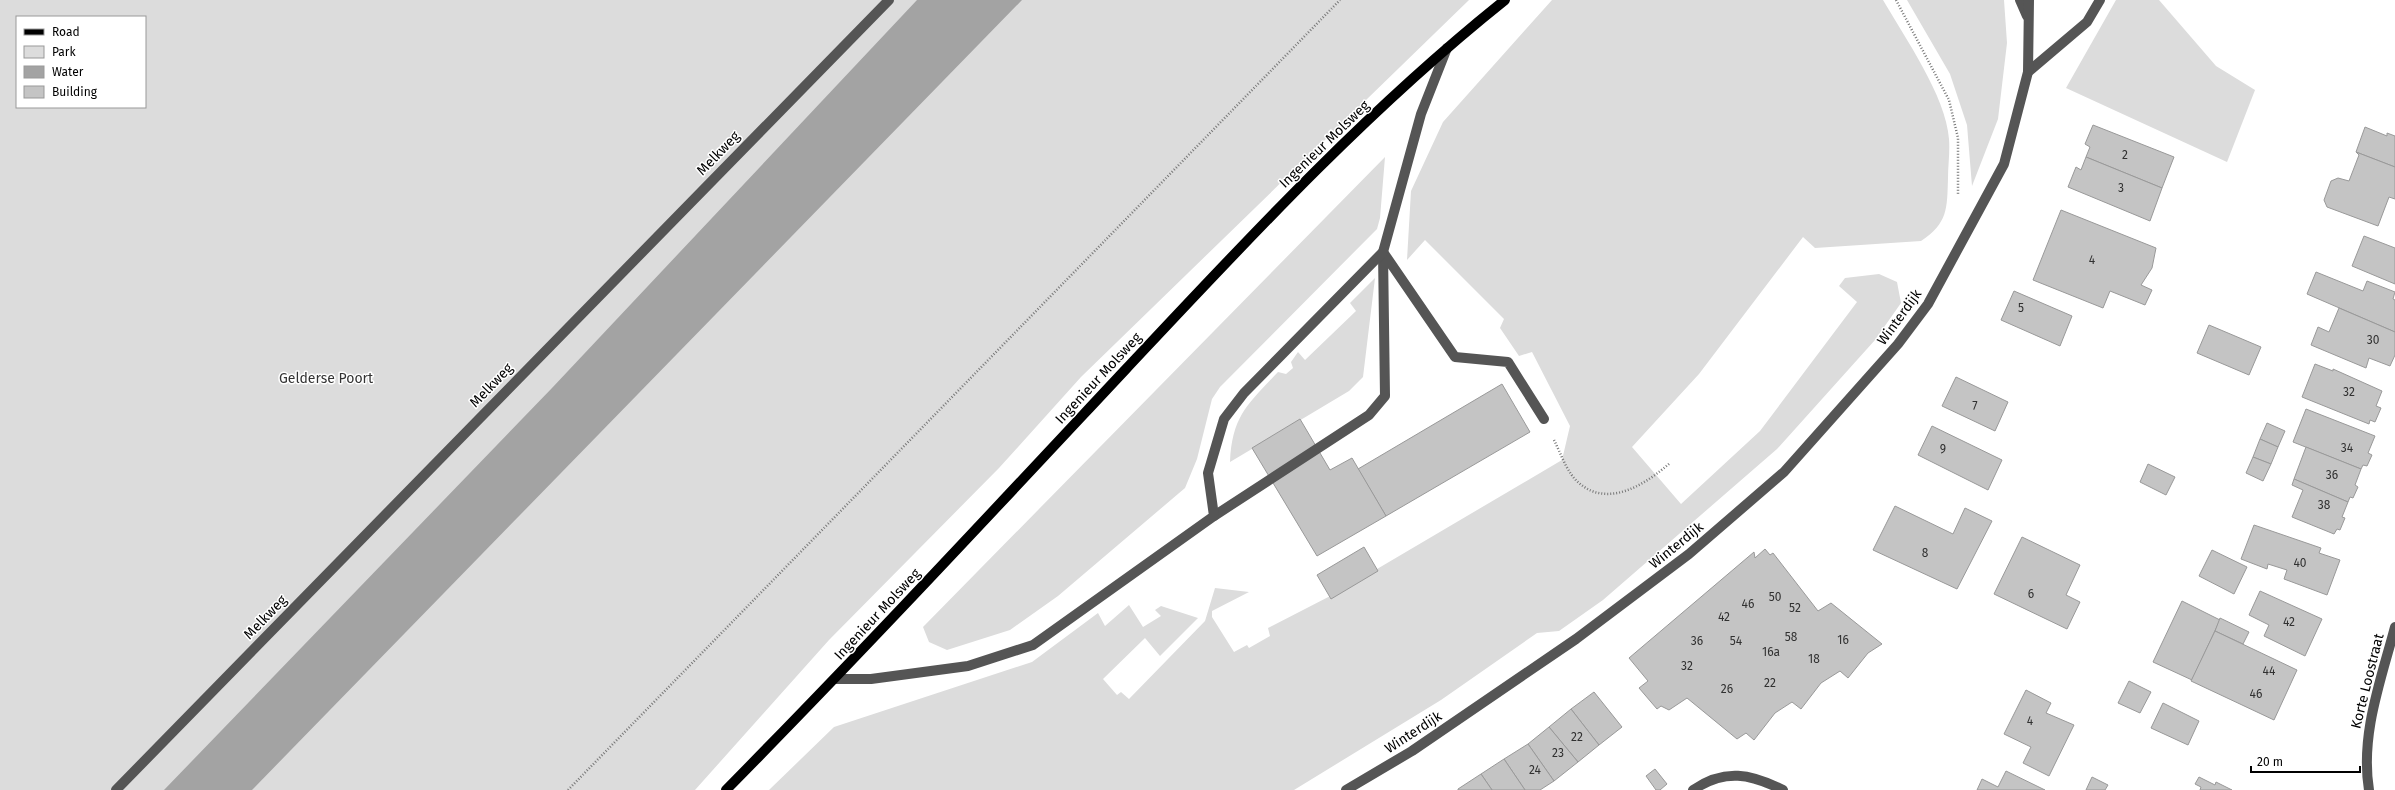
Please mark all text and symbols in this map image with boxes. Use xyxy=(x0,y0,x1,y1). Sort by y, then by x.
legend xyxy=(16,16,146,108)
text: Road xyxy=(52,25,80,39)
text: Park xyxy=(52,45,76,59)
text: Water xyxy=(52,65,84,79)
text: Building xyxy=(52,85,98,99)
street label: Ingenieur Molsweg xyxy=(1276,97,1373,192)
street label: Melkweg xyxy=(693,127,744,179)
house number: 2 xyxy=(2122,148,2128,162)
house number: 3 xyxy=(2118,181,2124,195)
house number: 4 xyxy=(2089,253,2096,267)
street label: Winterdijk xyxy=(1874,286,1926,348)
house number: 5 xyxy=(2018,301,2024,315)
street label: Ingenieur Molsweg xyxy=(1052,329,1146,428)
house number: 30 xyxy=(2367,333,2380,347)
street label: Melkweg xyxy=(466,359,517,411)
park label: Gelderse Poort xyxy=(279,370,374,387)
house number: 32 xyxy=(2343,385,2355,399)
house number: 7 xyxy=(1972,399,1978,413)
house number: 34 xyxy=(2341,441,2354,455)
house number: 9 xyxy=(1940,442,1946,456)
house number: 36 xyxy=(2326,468,2338,482)
house number: 38 xyxy=(2318,498,2331,512)
street label: Winterdijk xyxy=(1646,518,1707,572)
house number: 8 xyxy=(1922,546,1929,560)
house number: 40 xyxy=(2293,556,2307,570)
street label: Ingenieur Molsweg xyxy=(831,565,925,664)
house number: 6 xyxy=(2028,587,2034,601)
house number: 50 xyxy=(1769,590,1782,604)
street label: Melkweg xyxy=(240,591,291,643)
house number: 46 xyxy=(1742,597,1754,611)
house number: 52 xyxy=(1789,601,1801,615)
house number: 42 xyxy=(1718,610,1730,624)
house number: 42 xyxy=(2283,615,2295,629)
house number: 58 xyxy=(1785,630,1798,644)
street label: Korte Loostraat xyxy=(2347,631,2388,730)
house number: 16 xyxy=(1837,633,1849,647)
house number: 36 xyxy=(1691,634,1703,648)
house number: 54 xyxy=(1730,634,1743,648)
house number: 16a xyxy=(1762,645,1780,659)
house number: 18 xyxy=(1808,652,1820,666)
house number: 32 xyxy=(1681,659,1693,673)
house number: 44 xyxy=(2263,664,2276,678)
house number: 22 xyxy=(1764,676,1776,690)
house number: 26 xyxy=(1721,682,1733,696)
house number: 46 xyxy=(2250,687,2262,701)
street label: Winterdijk xyxy=(1382,707,1446,757)
house number: 4 xyxy=(2027,714,2034,728)
house number: 22 xyxy=(1571,730,1583,744)
house number: 23 xyxy=(1552,746,1564,760)
scale bar xyxy=(2251,748,2360,774)
text: 20 m xyxy=(2257,755,2283,769)
house number: 24 xyxy=(1529,763,1542,777)

